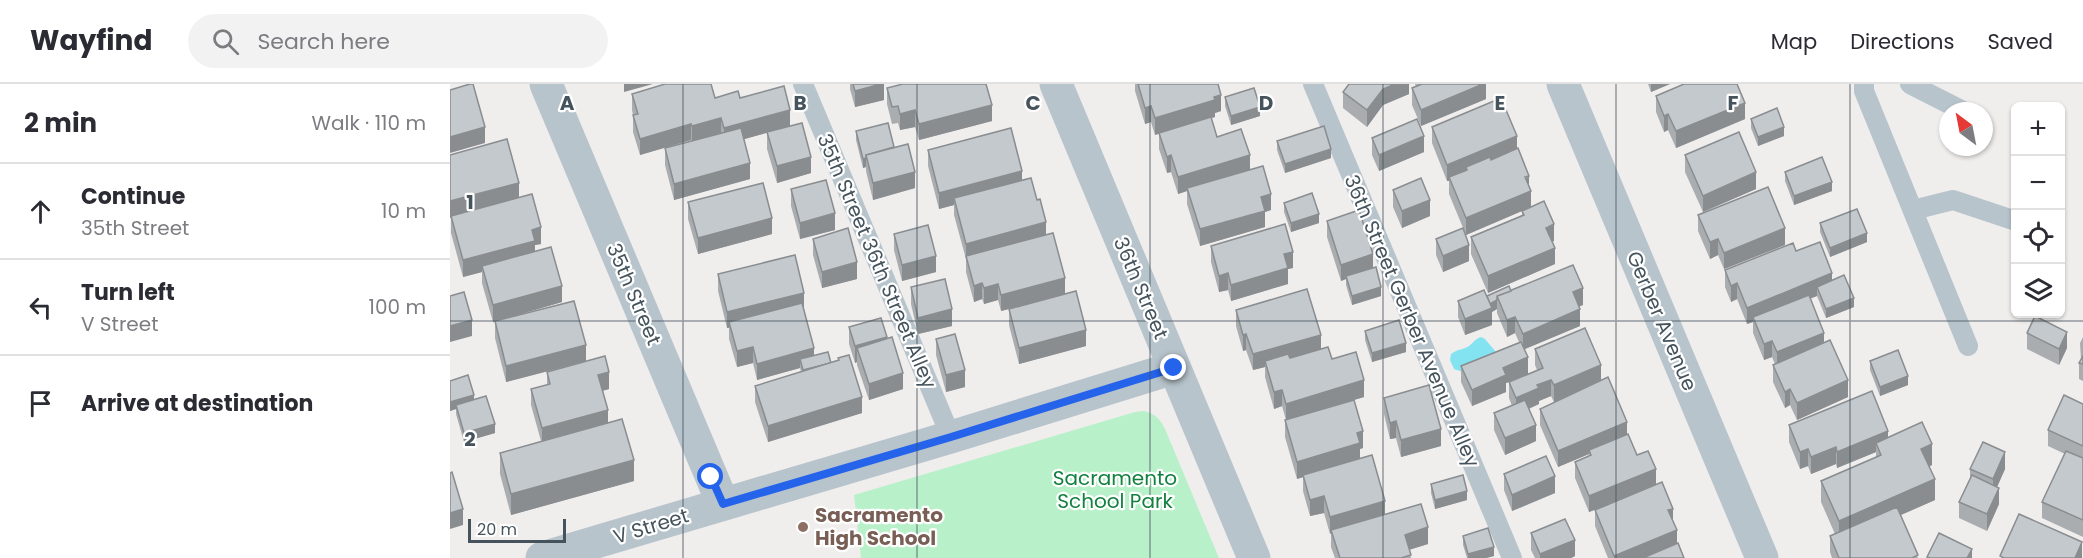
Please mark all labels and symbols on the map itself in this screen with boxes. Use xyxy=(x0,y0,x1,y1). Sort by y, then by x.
text: A xyxy=(560,89,575,117)
text: B xyxy=(793,89,807,117)
text: C xyxy=(1025,89,1041,117)
text: D xyxy=(1259,89,1273,117)
text: E xyxy=(1495,89,1505,117)
text: F xyxy=(1728,89,1739,117)
north arrow xyxy=(1939,102,1993,156)
street label: 35th Street 36th Street Alley xyxy=(810,129,944,393)
street label: 36th Street Gerber Avenue Alley xyxy=(1337,170,1487,472)
text: 1 xyxy=(466,188,474,216)
street label: 36th Street xyxy=(1107,233,1175,343)
street label: 35th Street xyxy=(600,239,668,349)
street label: Gerber Avenue xyxy=(1620,247,1704,395)
route end xyxy=(1160,354,1186,380)
text: 2 xyxy=(464,425,476,453)
route start xyxy=(697,463,723,489)
park label: Sacramento School Park xyxy=(1053,464,1177,515)
street label: V Street xyxy=(610,501,692,551)
place label: Sacramento High School xyxy=(815,501,943,552)
scale bar xyxy=(468,516,566,544)
marker: Sacramento High School xyxy=(796,520,810,534)

